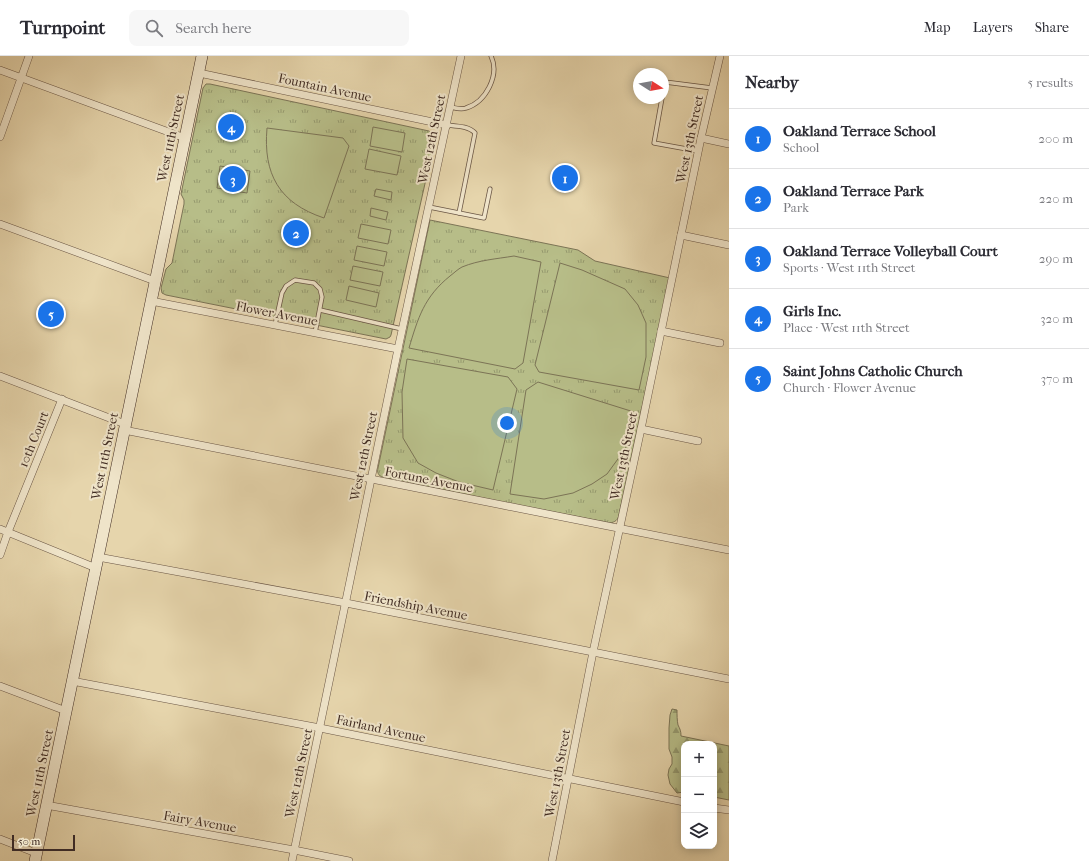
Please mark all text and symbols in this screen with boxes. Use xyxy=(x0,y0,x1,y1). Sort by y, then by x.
search box xyxy=(129,10,409,46)
text: Turnpoint xyxy=(20,17,105,39)
icon: search xyxy=(143,17,165,39)
text: Search here xyxy=(175,19,251,37)
text: Map xyxy=(924,19,951,36)
text: Layers xyxy=(973,19,1013,36)
text: Share xyxy=(1035,19,1069,36)
north arrow xyxy=(633,68,669,104)
street label: Fountain Avenue xyxy=(277,70,373,105)
text: Nearby xyxy=(745,72,799,92)
text: 5 results xyxy=(1028,75,1073,90)
street label: West 11th Street xyxy=(154,93,187,184)
street label: West 12th Street xyxy=(414,93,448,186)
street label: West 13th Street xyxy=(673,93,706,185)
pin: 4 xyxy=(218,112,244,142)
text: Oakland Terrace School xyxy=(783,122,936,140)
text: 1 xyxy=(756,131,760,146)
text: 200 m xyxy=(1038,131,1073,146)
text: School xyxy=(783,140,819,155)
pin: 1 xyxy=(552,163,578,193)
pin: 3 xyxy=(220,164,246,194)
text: Oakland Terrace Park xyxy=(783,182,924,200)
text: 2 xyxy=(755,191,761,206)
text: 220 m xyxy=(1039,191,1073,206)
text: Park xyxy=(783,200,809,215)
pin: 2 xyxy=(283,218,309,248)
text: Oakland Terrace Volleyball Court xyxy=(783,242,998,260)
text: 3 xyxy=(755,251,761,266)
text: 290 m xyxy=(1039,251,1073,266)
text: Sports · West 11th Street xyxy=(783,260,915,275)
street label: Flower Avenue xyxy=(235,298,320,329)
pin: 5 xyxy=(38,299,64,329)
text: Girls Inc. xyxy=(783,302,841,320)
text: 4 xyxy=(754,311,762,326)
text: 320 m xyxy=(1040,311,1073,326)
text: Place · West 11th Street xyxy=(783,320,910,335)
text: Saint Johns Catholic Church xyxy=(783,362,963,380)
text: 5 xyxy=(755,371,761,386)
text: 370 m xyxy=(1041,371,1073,386)
text: Church · Flower Avenue xyxy=(783,380,916,395)
street label: 10th Court xyxy=(15,409,52,469)
street label: West 12th Street xyxy=(346,410,380,503)
street label: West 13th Street xyxy=(607,410,640,502)
street label: West 11th Street xyxy=(88,411,121,502)
your location xyxy=(497,413,517,433)
street label: Fortune Avenue xyxy=(383,464,475,496)
street label: Friendship Avenue xyxy=(363,588,469,623)
street label: Fairland Avenue xyxy=(335,712,428,745)
street label: West 12th Street xyxy=(281,727,315,820)
street label: West 13th Street xyxy=(541,727,573,819)
street label: West 11th Street xyxy=(23,728,56,819)
map controls xyxy=(681,741,717,849)
button: + xyxy=(681,741,717,777)
button: − xyxy=(681,777,717,813)
street label: Fairy Avenue xyxy=(162,808,238,835)
button: layers xyxy=(681,813,717,849)
scale bar xyxy=(12,833,75,852)
text: 50 m xyxy=(18,835,40,848)

